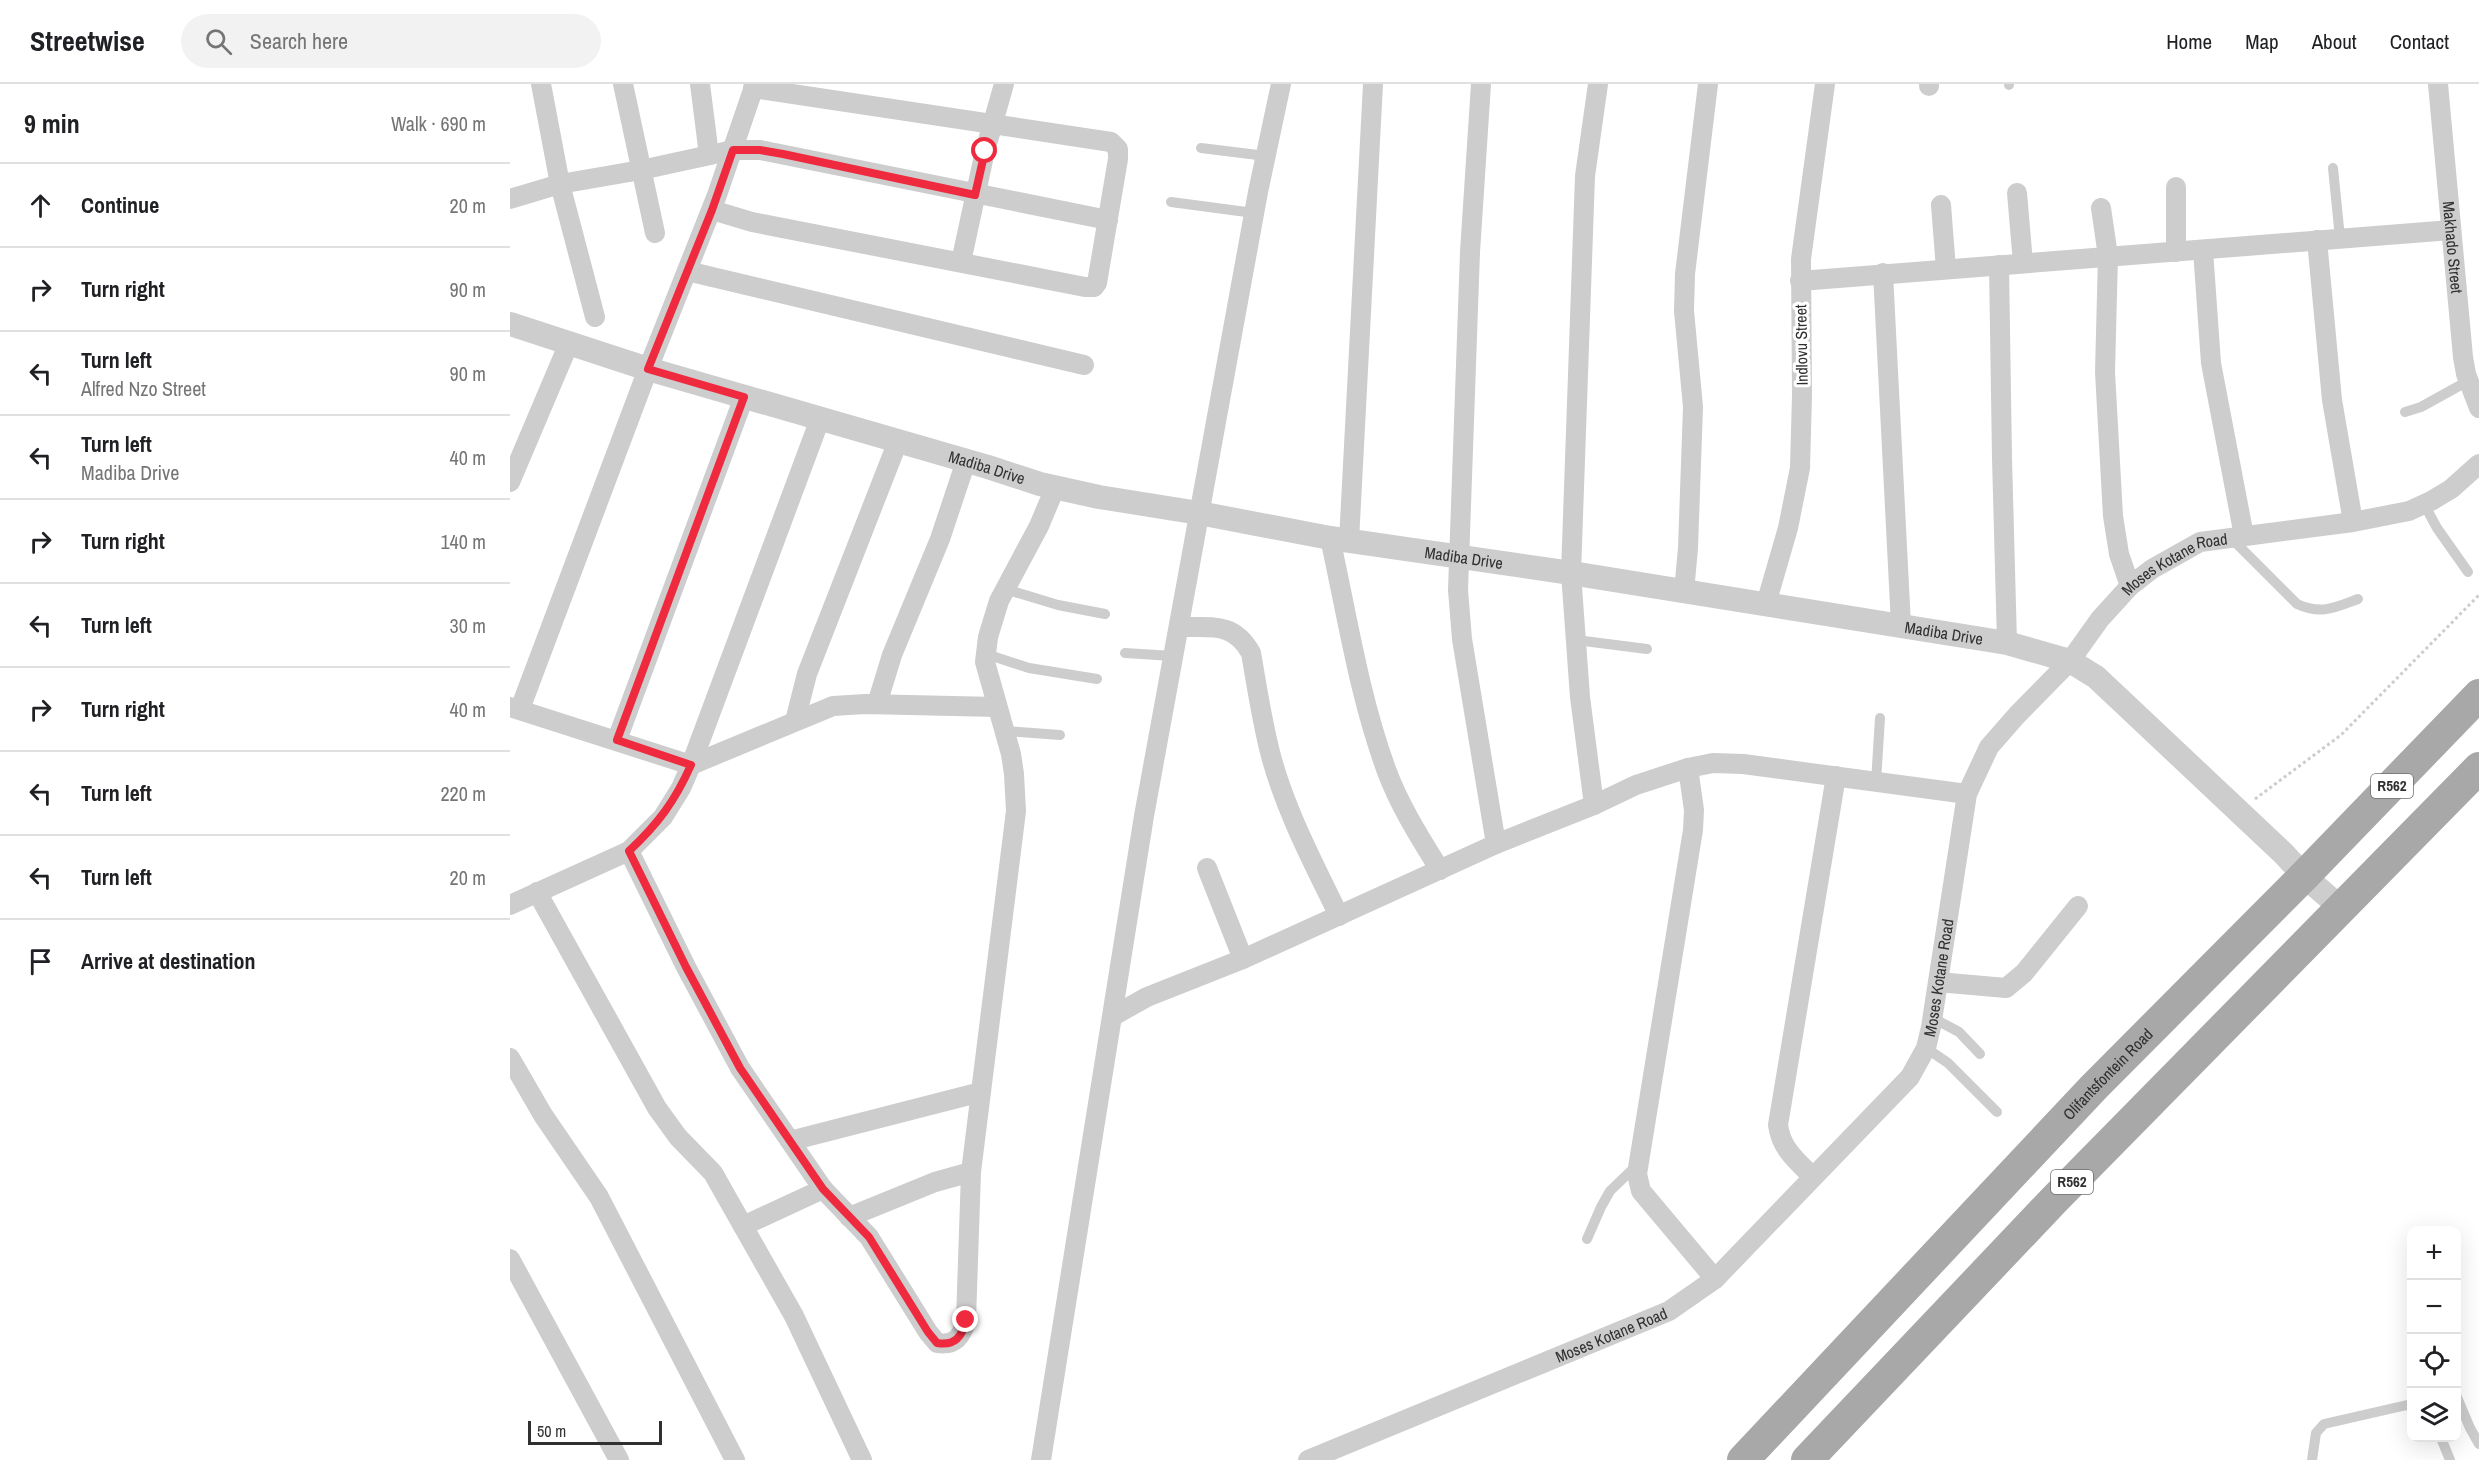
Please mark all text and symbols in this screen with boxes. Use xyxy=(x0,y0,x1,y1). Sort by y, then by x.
search box xyxy=(181,14,601,68)
text: Streetwise xyxy=(30,22,145,60)
icon: search xyxy=(202,25,235,58)
text: Search here xyxy=(250,26,348,56)
text: Home xyxy=(2166,27,2212,56)
text: Map xyxy=(2245,27,2279,56)
text: About xyxy=(2312,27,2357,56)
text: Contact xyxy=(2390,27,2449,56)
text: 9 min xyxy=(24,106,80,141)
text: Walk · 690 m xyxy=(391,110,486,137)
route start xyxy=(971,137,997,163)
icon: ahead xyxy=(24,189,57,222)
text: Continue xyxy=(81,190,159,220)
text: 20 m xyxy=(450,192,486,219)
street label: Makhado Street xyxy=(2438,200,2468,295)
icon: right xyxy=(24,273,57,306)
text: Turn right xyxy=(81,274,165,304)
text: 90 m xyxy=(450,276,486,303)
street label: Indlovu Street xyxy=(1789,304,1813,386)
text: Turn left xyxy=(81,345,152,375)
icon: left xyxy=(24,357,57,390)
text: 90 m xyxy=(450,360,486,387)
text: Alfred Nzo Street xyxy=(81,375,206,402)
text: Turn left xyxy=(81,429,152,459)
icon: left xyxy=(24,441,57,474)
text: 40 m xyxy=(450,444,486,471)
street label: Madiba Drive xyxy=(946,445,1028,489)
text: Madiba Drive xyxy=(81,459,179,486)
icon: right xyxy=(24,525,57,558)
text: Turn right xyxy=(81,526,165,556)
text: 140 m xyxy=(440,528,486,555)
street label: Moses Kotane Road xyxy=(2116,528,2229,600)
street label: Madiba Drive xyxy=(1423,541,1504,574)
icon: left xyxy=(24,609,57,642)
text: Turn left xyxy=(81,610,152,640)
text: 30 m xyxy=(450,612,486,639)
street label: Madiba Drive xyxy=(1903,616,1985,650)
icon: right xyxy=(24,693,57,726)
text: Turn right xyxy=(81,694,165,724)
text: 40 m xyxy=(450,696,486,723)
road number: R562 xyxy=(2371,774,2413,798)
icon: left xyxy=(24,777,57,810)
text: Turn left xyxy=(81,778,152,808)
text: 220 m xyxy=(440,780,486,807)
icon: left xyxy=(24,861,57,894)
text: Turn left xyxy=(81,862,152,892)
text: 20 m xyxy=(450,864,486,891)
street label: Moses Kotane Road xyxy=(1918,917,1959,1039)
icon: arrive xyxy=(24,945,57,978)
text: Arrive at destination xyxy=(81,946,255,976)
street label: Olifantsfontein Road xyxy=(2058,1023,2158,1125)
road number: R562 xyxy=(2051,1170,2093,1194)
map controls xyxy=(2407,1226,2461,1442)
button: + xyxy=(2407,1226,2461,1280)
button: − xyxy=(2407,1280,2461,1334)
street label: Moses Kotane Road xyxy=(1552,1302,1670,1368)
route end xyxy=(952,1306,978,1332)
button: locate xyxy=(2407,1334,2461,1388)
button: layers xyxy=(2407,1388,2461,1442)
scale bar xyxy=(528,1418,662,1446)
text: 50 m xyxy=(537,1420,566,1442)

